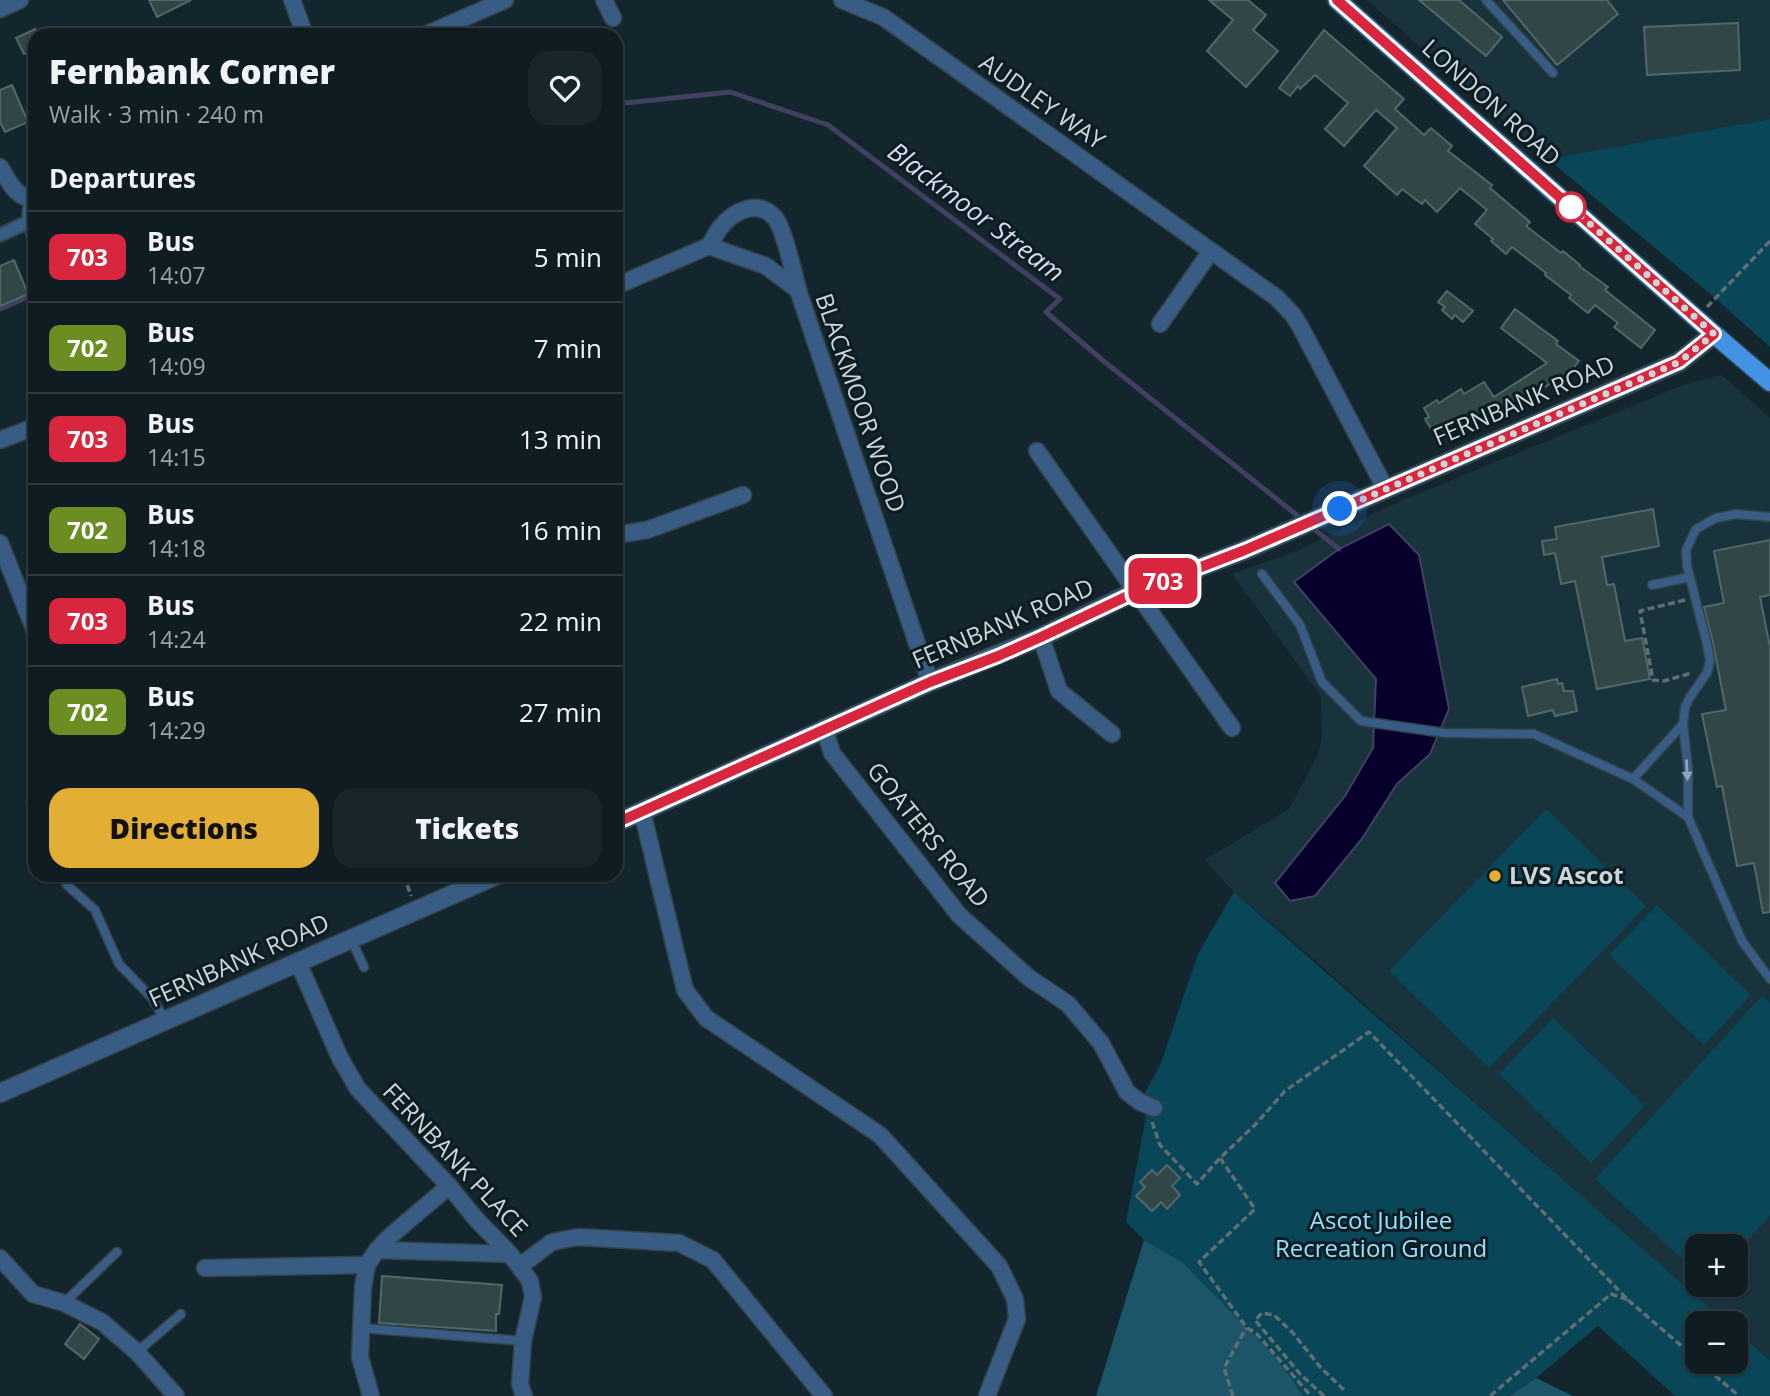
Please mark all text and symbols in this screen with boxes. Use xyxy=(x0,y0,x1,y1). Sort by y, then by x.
street label: LONDON ROAD xyxy=(1416,31,1568,173)
street label: AUDLEY WAY xyxy=(973,45,1113,157)
text: Fernbank Corner xyxy=(49,49,335,94)
button: heart xyxy=(528,51,602,125)
text: Walk · 3 min · 240 m xyxy=(49,98,264,130)
water label: Blackmoor Stream xyxy=(881,133,1072,290)
text: Departures xyxy=(49,160,196,196)
unlabelled marker xyxy=(1556,192,1586,222)
text: Bus xyxy=(147,223,194,259)
text: 5 min xyxy=(534,239,602,275)
text: 703 xyxy=(67,240,108,273)
text: 14:07 xyxy=(147,259,206,291)
street label: BLACKMOOR WOOD xyxy=(808,288,914,517)
text: Bus xyxy=(147,314,194,350)
text: 7 min xyxy=(534,330,602,366)
text: 702 xyxy=(67,331,108,364)
street label: FERNBANK ROAD xyxy=(1428,346,1619,453)
text: 14:09 xyxy=(147,350,206,382)
text: Bus xyxy=(147,405,194,441)
text: 13 min xyxy=(519,421,602,457)
text: 703 xyxy=(67,422,108,455)
text: 14:15 xyxy=(147,441,206,473)
your location xyxy=(1322,491,1357,526)
text: Bus xyxy=(147,496,194,532)
text: 16 min xyxy=(519,512,602,548)
text: 702 xyxy=(67,513,108,546)
text: 14:18 xyxy=(147,532,206,564)
line badge: 703 xyxy=(1123,558,1203,604)
text: 703 xyxy=(1142,564,1184,597)
street label: FERNBANK ROAD xyxy=(907,569,1098,676)
text: Bus xyxy=(147,587,194,623)
text: 22 min xyxy=(519,603,602,639)
text: 703 xyxy=(67,604,108,637)
text: 14:24 xyxy=(147,623,206,655)
text: Bus xyxy=(147,678,194,714)
text: 27 min xyxy=(519,694,602,730)
text: 702 xyxy=(67,695,108,728)
text: 14:29 xyxy=(147,714,206,746)
street label: GOATERS ROAD xyxy=(860,754,998,914)
one-way arrow xyxy=(1682,760,1693,782)
button: Directions xyxy=(49,788,319,868)
button: Tickets xyxy=(333,788,602,868)
place label: LVS Ascot xyxy=(1509,858,1624,891)
marker: LVS Ascot xyxy=(1487,868,1503,884)
street label: FERNBANK ROAD xyxy=(143,905,334,1014)
street label: FERNBANK PLACE xyxy=(376,1075,536,1243)
park label: Ascot Jubilee Recreation Ground xyxy=(1275,1203,1487,1264)
map controls xyxy=(1685,1234,1748,1374)
button: + xyxy=(1685,1234,1748,1297)
button: − xyxy=(1685,1311,1748,1374)

